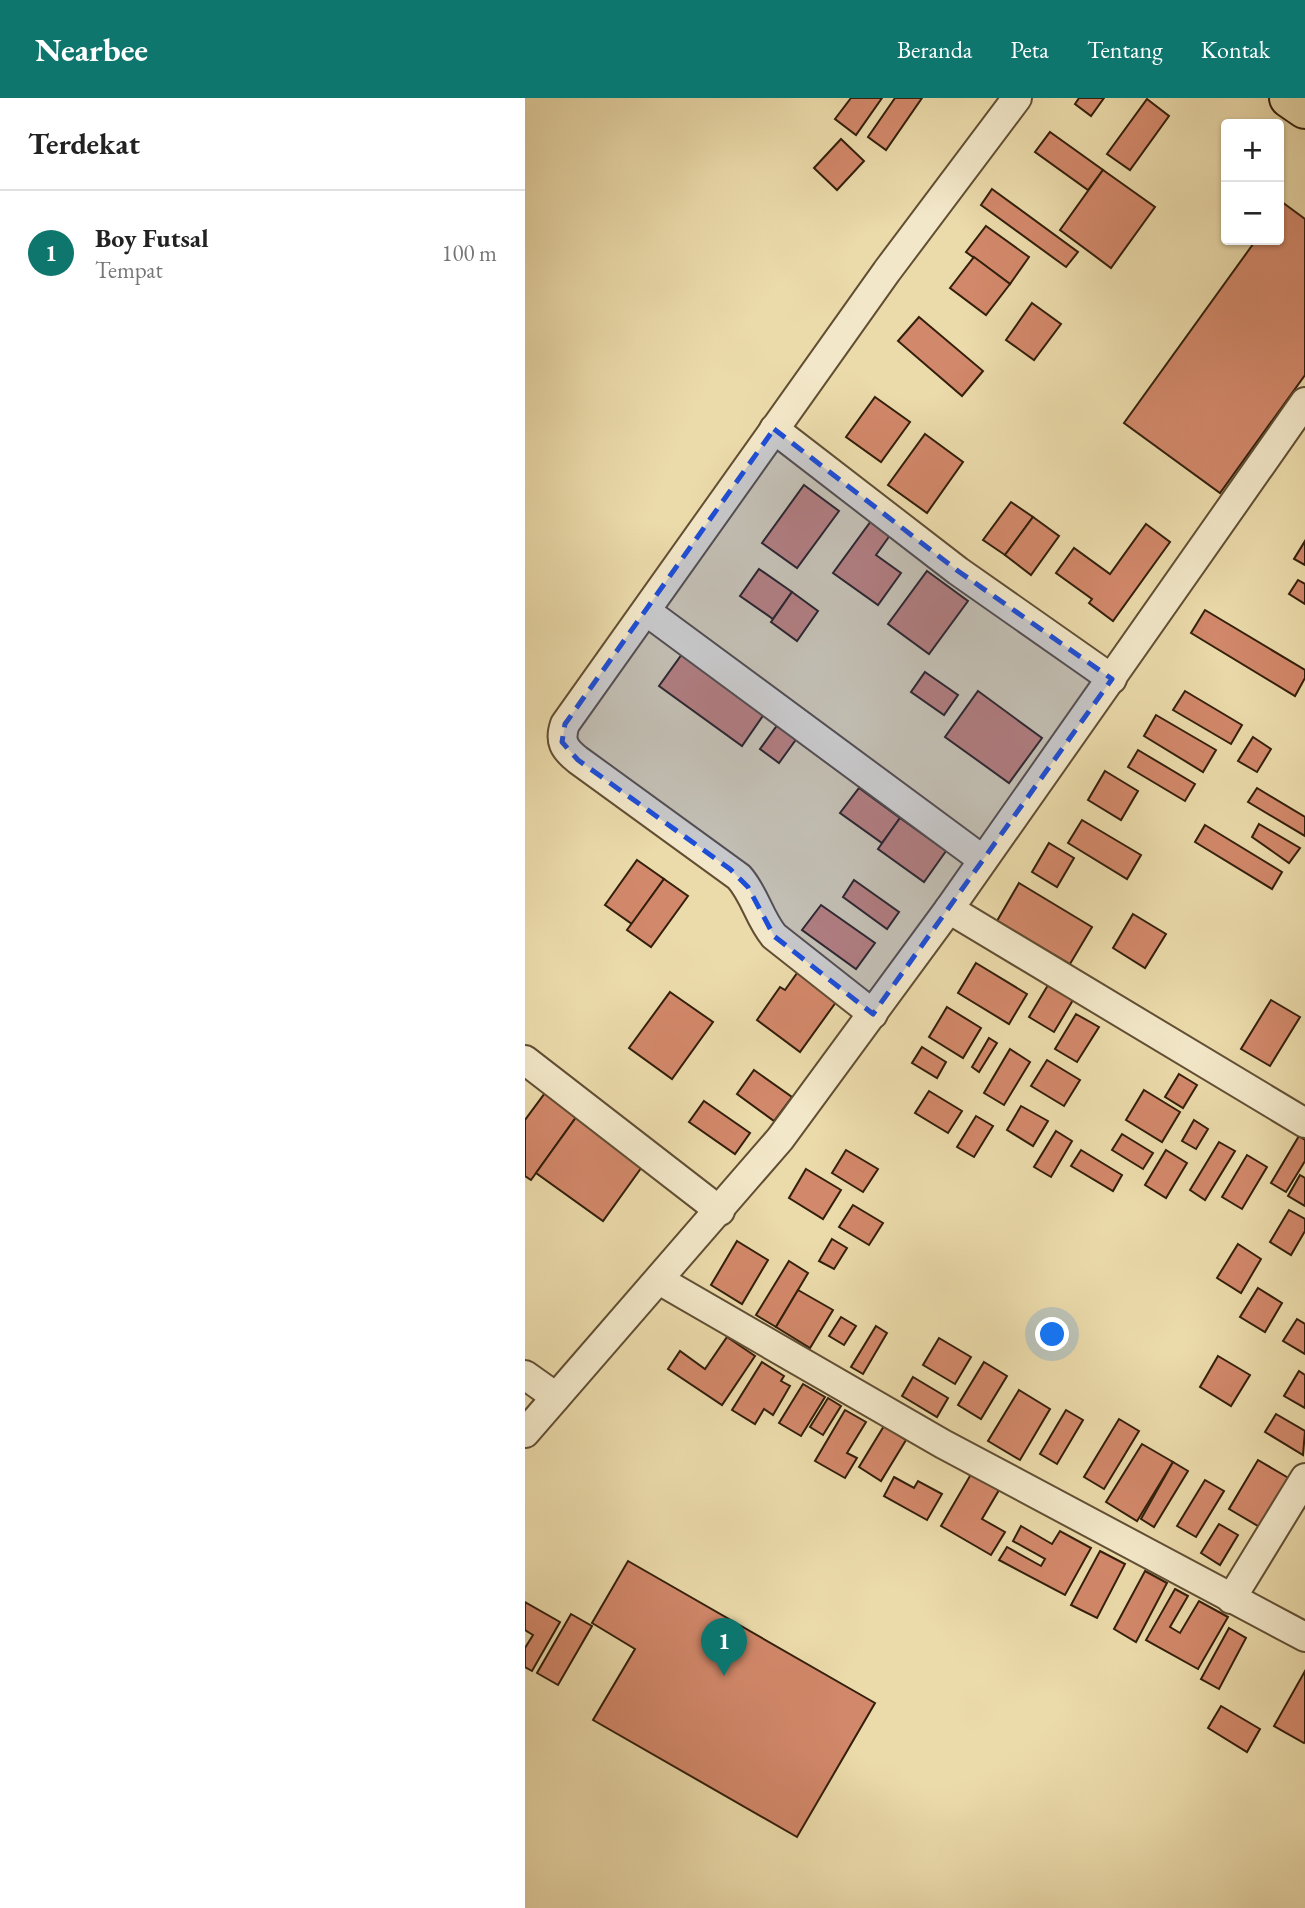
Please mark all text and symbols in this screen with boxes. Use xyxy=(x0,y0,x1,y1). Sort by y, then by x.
text: Nearbee xyxy=(35,28,148,71)
text: Beranda xyxy=(897,34,972,65)
text: Peta xyxy=(1010,34,1049,65)
text: Tentang xyxy=(1087,34,1163,65)
text: Kontak xyxy=(1201,34,1270,65)
map controls xyxy=(1221,119,1284,245)
button: + xyxy=(1221,119,1284,182)
text: Terdekat xyxy=(28,124,140,163)
button: − xyxy=(1221,182,1284,245)
text: Boy Futsal xyxy=(95,221,209,255)
text: 1 xyxy=(45,238,57,268)
text: 100 m xyxy=(441,238,497,268)
text: Tempat xyxy=(95,255,163,285)
your location xyxy=(1035,1317,1069,1351)
pin: 1 xyxy=(701,1618,747,1676)

